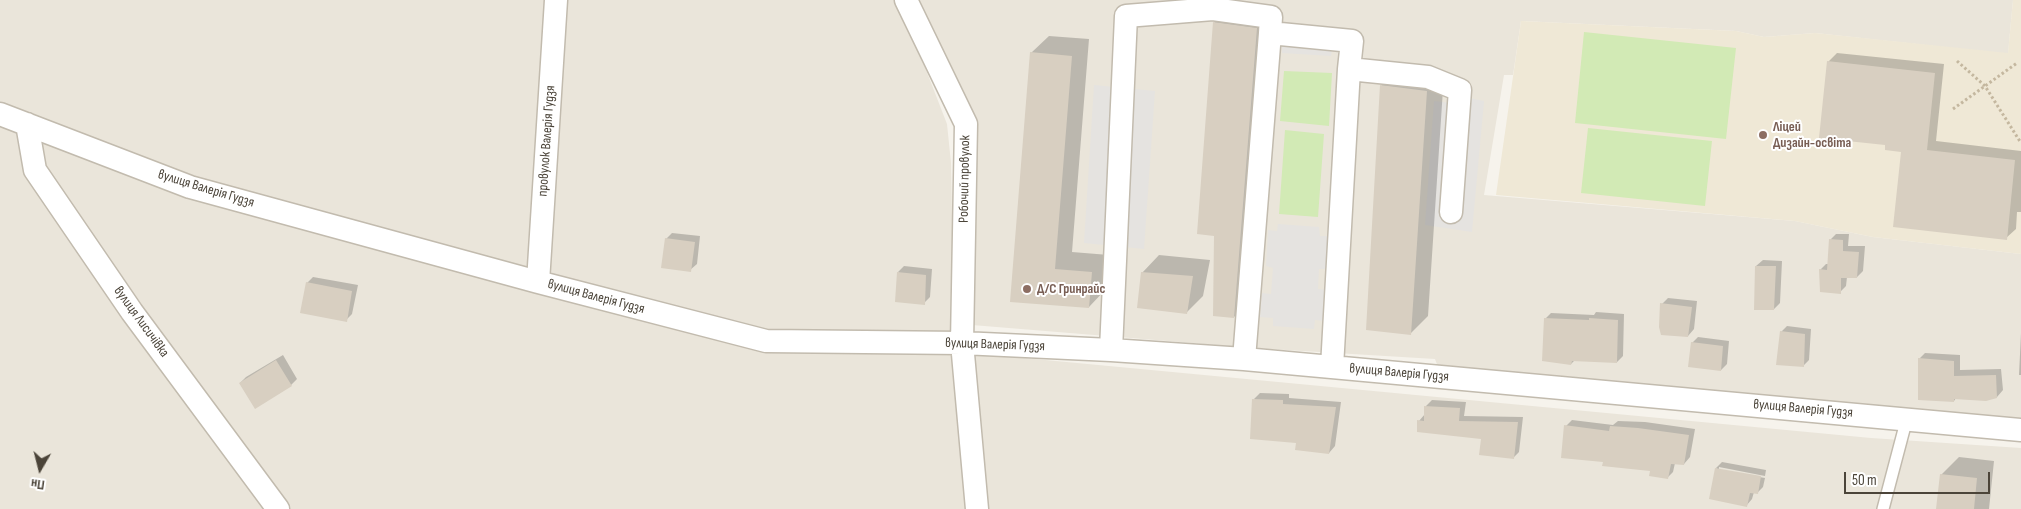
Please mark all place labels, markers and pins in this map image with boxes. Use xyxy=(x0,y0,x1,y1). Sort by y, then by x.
place label: Ліцей Дизайн-освіта xyxy=(1773,119,1851,152)
marker: Ліцей Дизайн-освіта xyxy=(1757,129,1769,141)
place label: Д/С Гринрайс xyxy=(1037,281,1105,297)
marker: Д/С Гринрайс xyxy=(1021,283,1033,295)

